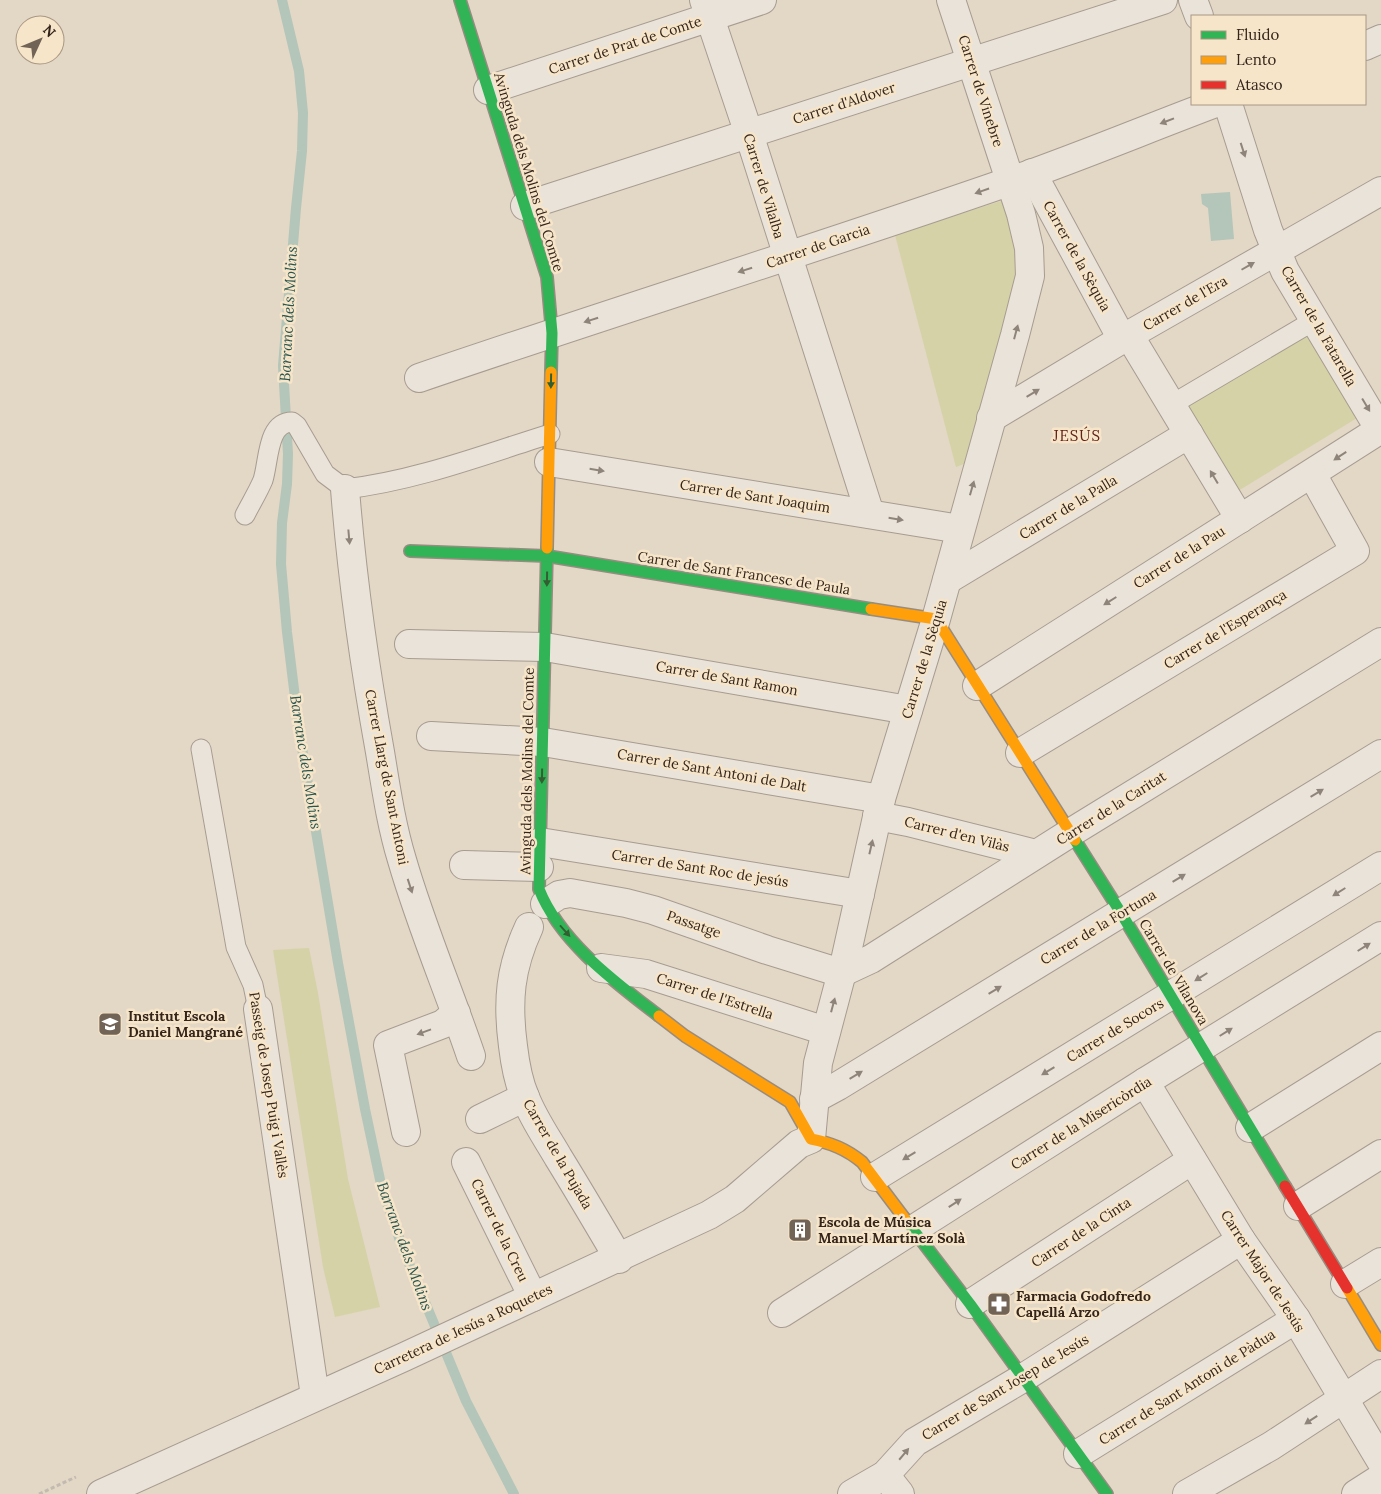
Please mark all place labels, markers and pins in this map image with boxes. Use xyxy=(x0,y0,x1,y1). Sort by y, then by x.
place label: Institut Escola Daniel Mangrané xyxy=(128,1007,243,1041)
school or university icon: Institut Escola Daniel Mangrané xyxy=(97,1011,123,1037)
place label: Escola de Música Manuel Martínez Solà xyxy=(818,1213,966,1247)
building icon: Escola de Música Manuel Martínez Solà xyxy=(787,1217,813,1243)
place label: Farmacia Godofredo Capellá Arzo xyxy=(1016,1287,1151,1321)
pharmacy icon: Farmacia Godofredo Capellá Arzo xyxy=(986,1291,1012,1317)

